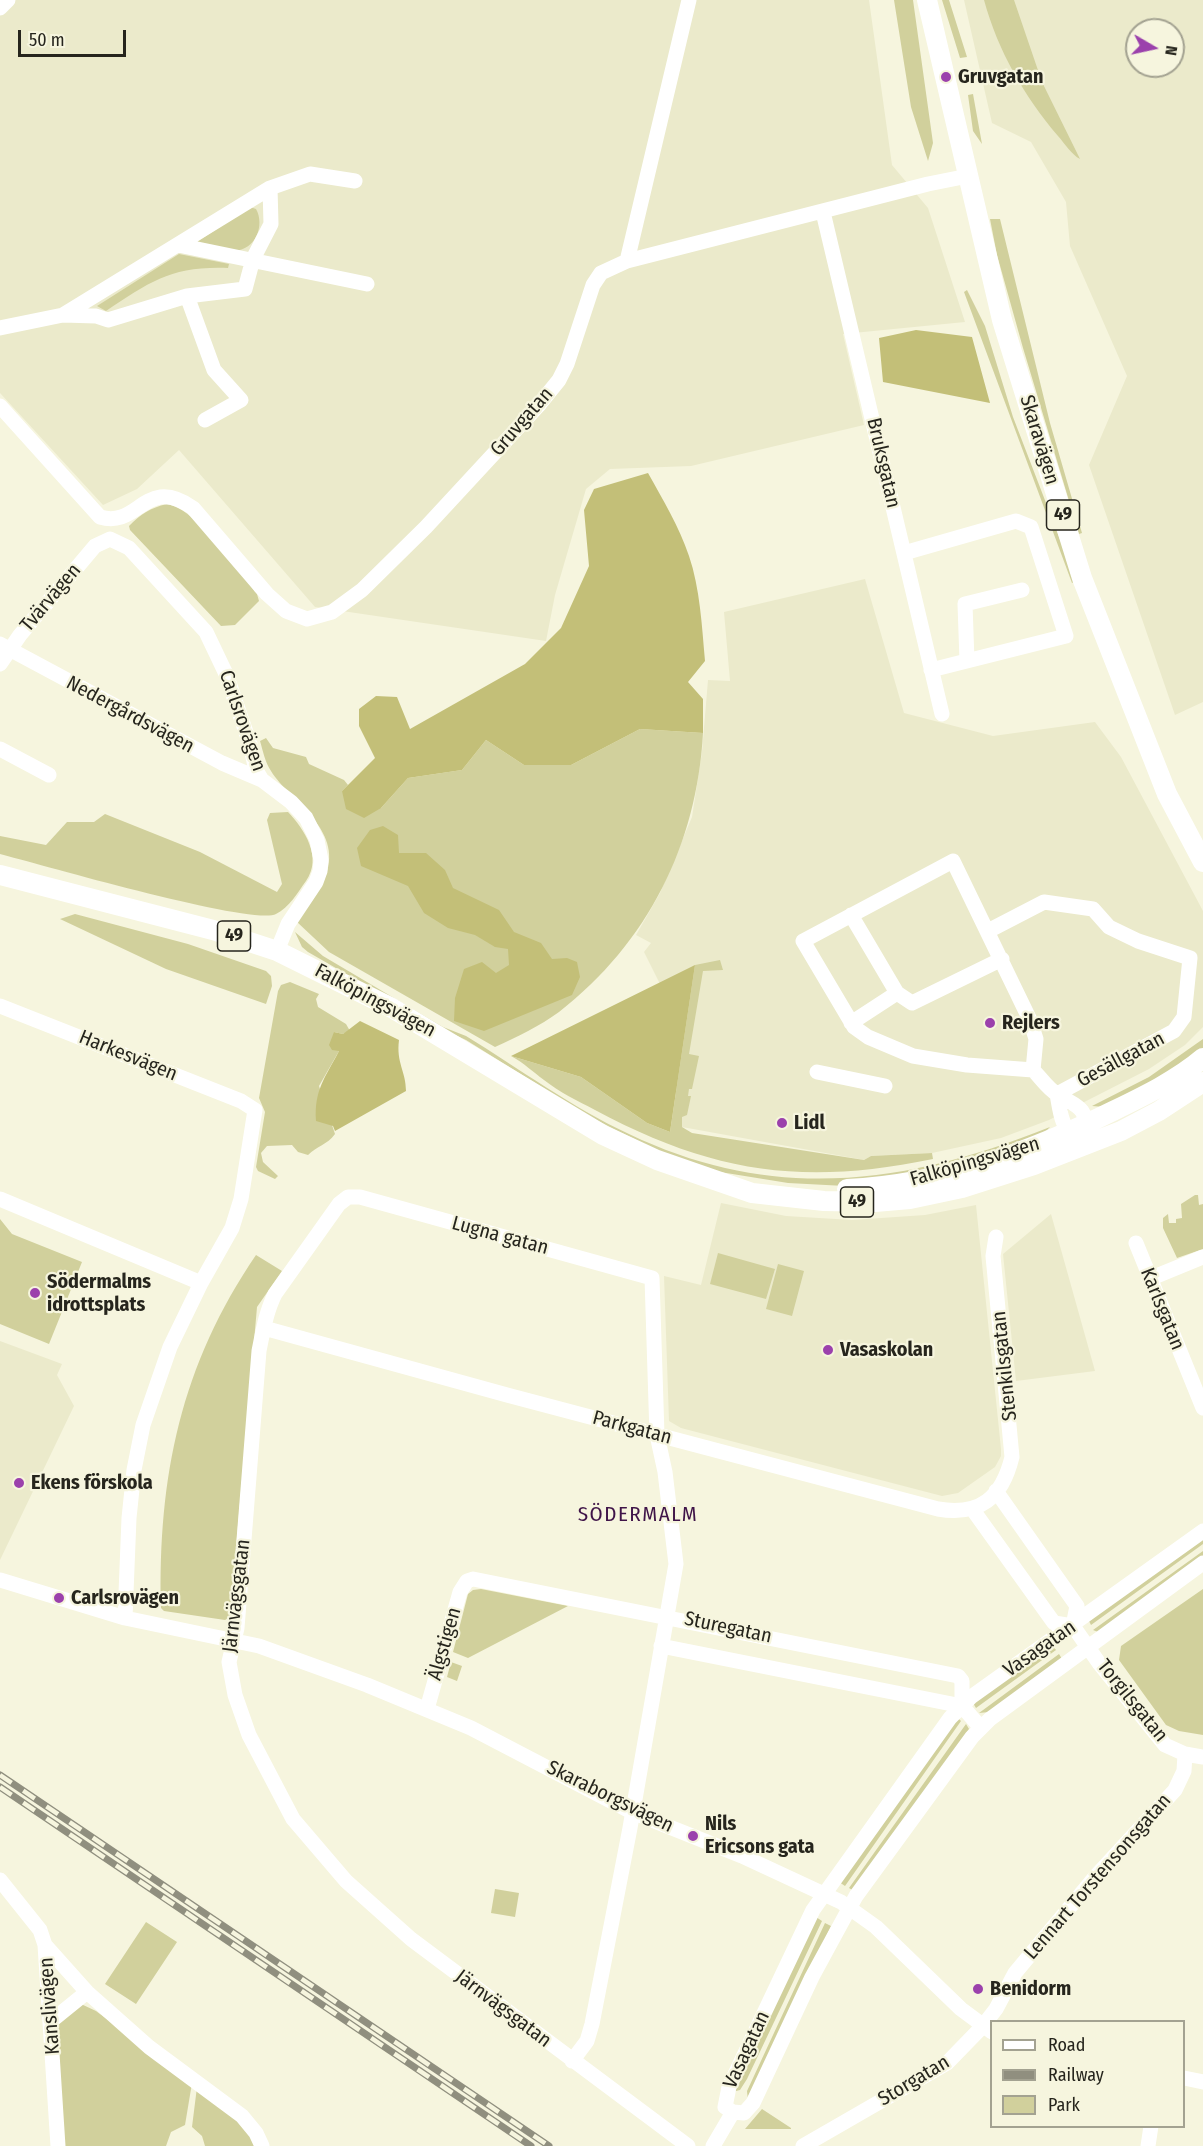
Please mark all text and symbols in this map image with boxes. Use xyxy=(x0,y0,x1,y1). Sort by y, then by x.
scale bar xyxy=(21,18,129,56)
north arrow xyxy=(1125,18,1185,78)
text: 50 m xyxy=(29,29,65,51)
text: N xyxy=(1161,44,1181,57)
place label: Gruvgatan xyxy=(958,65,1043,89)
marker: Gruvgatan xyxy=(939,70,953,84)
street label: Gruvgatan xyxy=(486,383,558,461)
street label: Skaravägen xyxy=(1014,392,1064,488)
street label: Bruksgatan xyxy=(861,416,905,510)
road number: 49 xyxy=(1046,500,1080,530)
street label: Tvärvägen xyxy=(16,559,86,637)
street label: Carlsrovägen xyxy=(214,667,270,775)
street label: Nedergårdsvägen xyxy=(62,671,198,759)
road number: 49 xyxy=(218,921,250,951)
street label: Falköpingsvägen xyxy=(310,959,440,1043)
place label: Rejlers xyxy=(1002,1011,1060,1035)
marker: Rejlers xyxy=(983,1016,997,1030)
street label: Harkesvägen xyxy=(75,1025,181,1087)
street label: Gesällgatan xyxy=(1073,1027,1169,1093)
place label: Lidl xyxy=(794,1111,825,1135)
marker: Lidl xyxy=(775,1116,789,1130)
street label: Falköpingsvägen xyxy=(907,1132,1043,1192)
road number: 49 xyxy=(840,1187,874,1217)
street label: Lugna gatan xyxy=(449,1212,551,1260)
street label: Karlsgatan xyxy=(1135,1264,1189,1354)
place label: Södermalms idrottsplats xyxy=(47,1270,151,1317)
marker: Södermalms idrottsplats xyxy=(28,1286,42,1300)
street label: Stenkilsgatan xyxy=(987,1310,1023,1422)
place label: Vasaskolan xyxy=(840,1338,933,1362)
marker: Vasaskolan xyxy=(821,1343,835,1357)
street label: Parkgatan xyxy=(590,1406,674,1450)
place label: Ekens förskola xyxy=(31,1471,153,1495)
marker: Ekens förskola xyxy=(12,1476,26,1490)
district label: SÖDERMALM xyxy=(578,1502,698,1528)
street label: Järnvägsgatan xyxy=(218,1538,256,1654)
place label: Carlsrovägen xyxy=(71,1586,179,1610)
marker: Carlsrovägen xyxy=(52,1591,66,1605)
street label: Älgstigen xyxy=(423,1605,467,1683)
street label: Sturegatan xyxy=(682,1607,774,1649)
street label: Vasagatan xyxy=(999,1615,1081,1683)
street label: Torgilsgatan xyxy=(1091,1655,1173,1747)
street label: Skaraborgsvägen xyxy=(543,1756,677,1838)
street label: Lennart Torstensonsgatan xyxy=(1020,1789,1176,1965)
place label: Nils Ericsons gata xyxy=(705,1812,815,1859)
marker: Nils Ericsons gata xyxy=(686,1829,700,1843)
street label: Kanslivägen xyxy=(35,1957,65,2055)
street label: Järnvägsgatan xyxy=(450,1965,556,2053)
place label: Benidorm xyxy=(990,1977,1071,2001)
marker: Benidorm xyxy=(971,1982,985,1996)
street label: Vasagatan xyxy=(719,2007,775,2093)
legend xyxy=(990,2020,1185,2128)
text: Road xyxy=(1048,2034,1085,2056)
street label: Storgatan xyxy=(874,2050,954,2112)
text: Railway xyxy=(1048,2064,1104,2086)
text: Park xyxy=(1048,2094,1080,2116)

